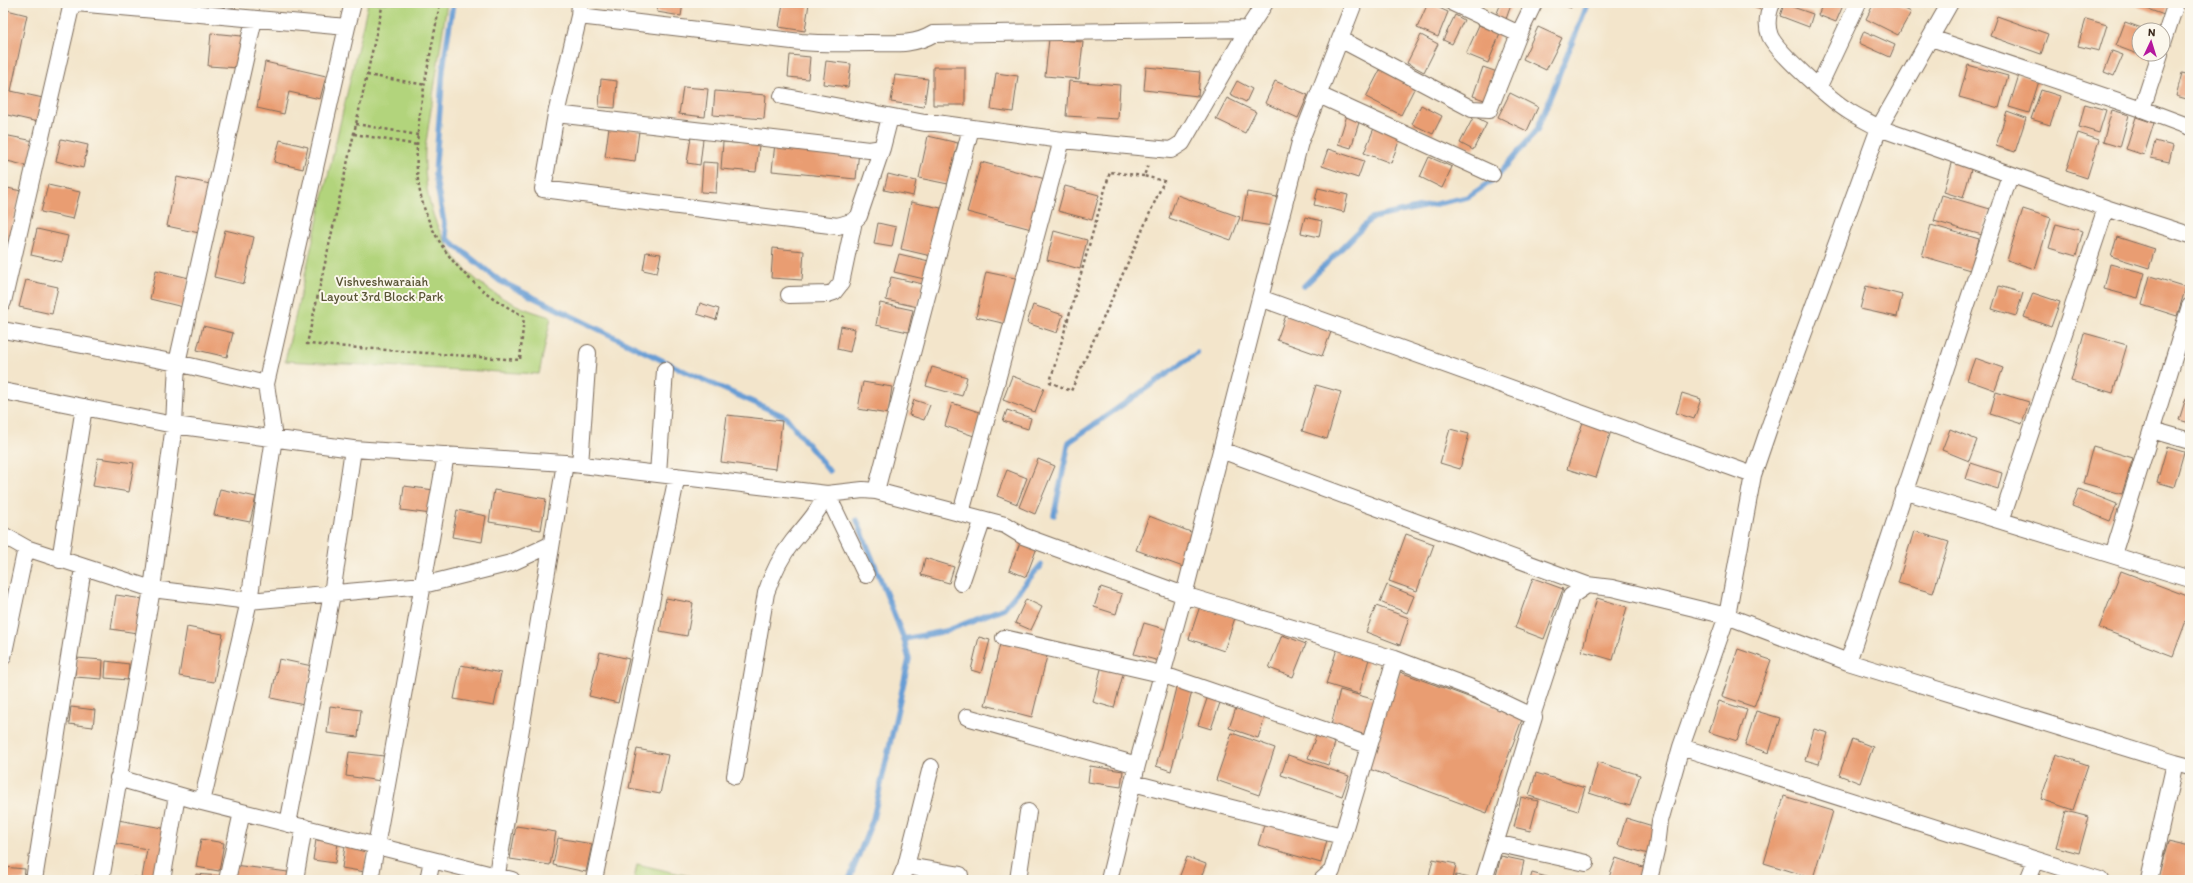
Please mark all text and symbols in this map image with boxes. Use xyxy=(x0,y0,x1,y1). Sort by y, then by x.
north arrow xyxy=(2131,22,2171,62)
text: N xyxy=(2147,26,2156,39)
park label: Vishveshwaraiah Layout 3rd Block Park xyxy=(320,274,444,304)

